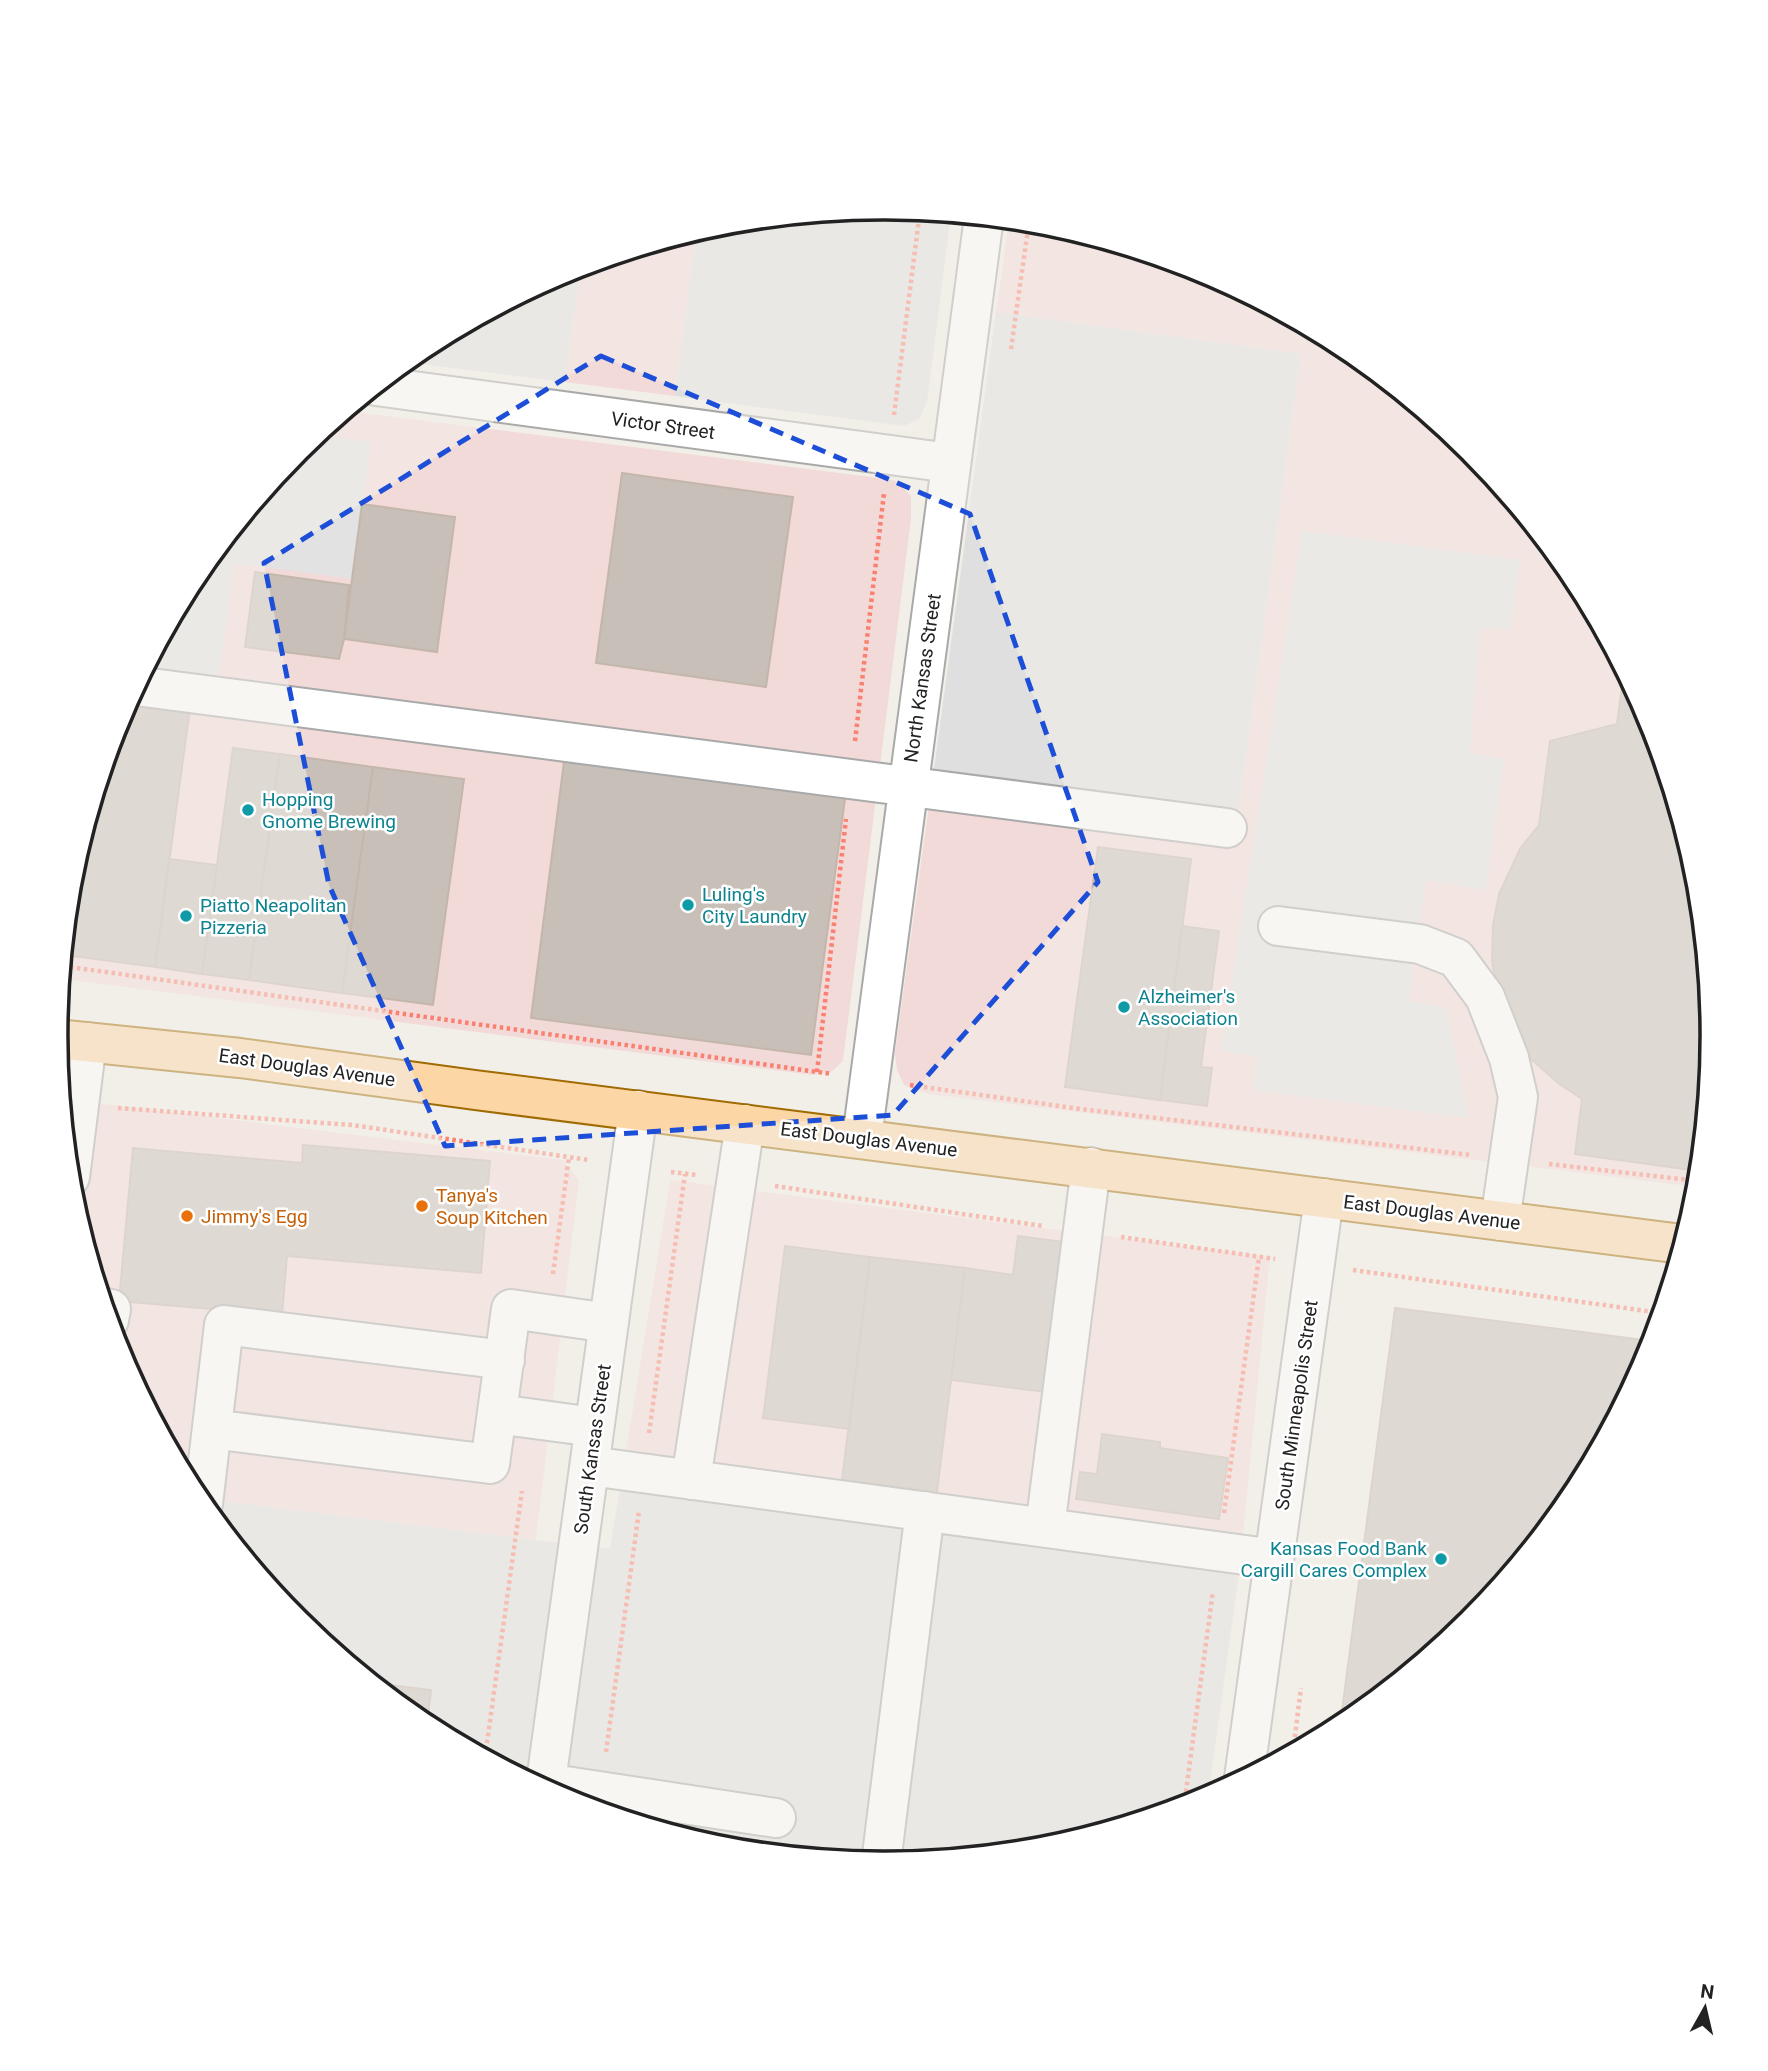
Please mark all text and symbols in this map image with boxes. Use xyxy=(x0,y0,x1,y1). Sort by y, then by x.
street label: Victor Street xyxy=(609,407,716,444)
street label: North Kansas Street xyxy=(899,592,946,764)
place label: Hopping Gnome Brewing xyxy=(262,788,396,833)
marker: Hopping Gnome Brewing xyxy=(240,802,256,818)
place label: Luling's City Laundry xyxy=(702,883,807,928)
place label: Piatto Neapolitan Pizzeria xyxy=(200,894,347,939)
marker: Luling's City Laundry xyxy=(680,897,696,913)
marker: Piatto Neapolitan Pizzeria xyxy=(178,908,194,924)
place label: Alzheimer's Association xyxy=(1138,985,1238,1030)
marker: Alzheimer's Association xyxy=(1116,999,1132,1015)
street label: East Douglas Avenue xyxy=(217,1044,397,1091)
street label: East Douglas Avenue xyxy=(779,1117,959,1162)
place label: Tanya's Soup Kitchen xyxy=(436,1184,548,1229)
street label: East Douglas Avenue xyxy=(1342,1190,1522,1235)
marker: Tanya's Soup Kitchen xyxy=(414,1198,430,1214)
place label: Jimmy's Egg xyxy=(201,1205,308,1228)
marker: Jimmy's Egg xyxy=(179,1208,195,1224)
street label: South Minneapolis Street xyxy=(1270,1299,1323,1512)
street label: South Kansas Street xyxy=(569,1363,616,1536)
place label: Kansas Food Bank Cargill Cares Complex xyxy=(1241,1537,1428,1582)
marker: Kansas Food Bank Cargill Cares Complex xyxy=(1433,1551,1449,1567)
north arrow xyxy=(1670,1973,1740,2043)
text: N xyxy=(1699,1979,1716,2004)

